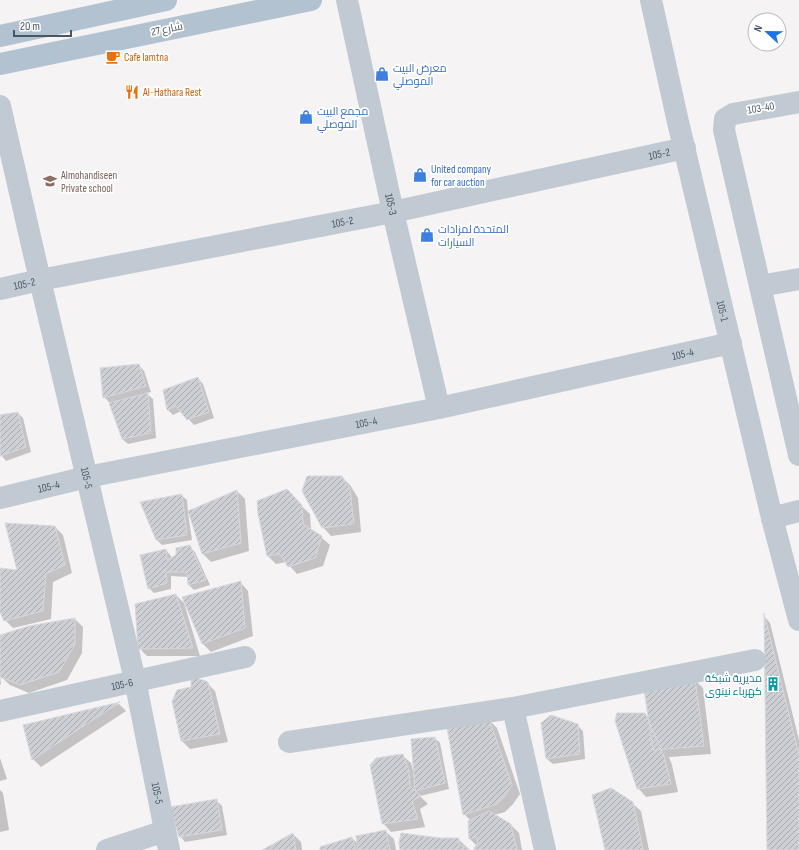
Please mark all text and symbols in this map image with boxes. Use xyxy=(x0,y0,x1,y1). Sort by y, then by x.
scale bar xyxy=(14,12,71,38)
north arrow xyxy=(747,12,787,52)
text: 20 m xyxy=(20,19,40,34)
street label: شارع 27 xyxy=(150,19,184,40)
text: N xyxy=(751,23,765,34)
cafe icon: Cafe lamtna xyxy=(105,49,121,65)
place label: Cafe lamtna xyxy=(124,51,168,64)
place label: معرض البيت الموصلي xyxy=(393,62,447,90)
shop icon: معرض البيت الموصلي xyxy=(374,66,390,82)
restaurant icon: Al-Hathara Rest xyxy=(124,84,140,100)
place label: Al-Hathara Rest xyxy=(142,86,202,99)
street label: 103-40 xyxy=(747,99,775,117)
place label: مجمع البيت الموصلي xyxy=(317,105,368,133)
shop icon: مجمع البيت الموصلي xyxy=(298,109,314,125)
street label: 105-2 xyxy=(647,145,672,162)
place label: United company for car auction xyxy=(431,163,492,189)
shop icon: United company for car auction xyxy=(412,167,428,183)
place label: Almohandiseen Private school xyxy=(60,169,118,195)
school or university icon: Almohandiseen Private school xyxy=(42,173,58,189)
street label: 105-3 xyxy=(383,192,400,217)
street label: 105-2 xyxy=(331,213,355,230)
place label: المتحدة لمزادات السيارات xyxy=(438,223,509,249)
shop icon: المتحدة لمزادات السيارات xyxy=(419,227,435,243)
street label: 105-2 xyxy=(12,275,37,292)
street label: 105-1 xyxy=(714,299,732,323)
street label: 105-4 xyxy=(671,345,695,362)
street label: 105-4 xyxy=(354,414,379,431)
street label: 105-5 xyxy=(78,466,96,490)
street label: 105-4 xyxy=(36,477,61,495)
place label: مديرية شبكة كهرباء نينوى xyxy=(705,672,762,698)
street label: 105-6 xyxy=(110,675,134,693)
building icon: مديرية شبكة كهرباء نينوى xyxy=(765,676,781,692)
street label: 105-5 xyxy=(149,781,166,805)

